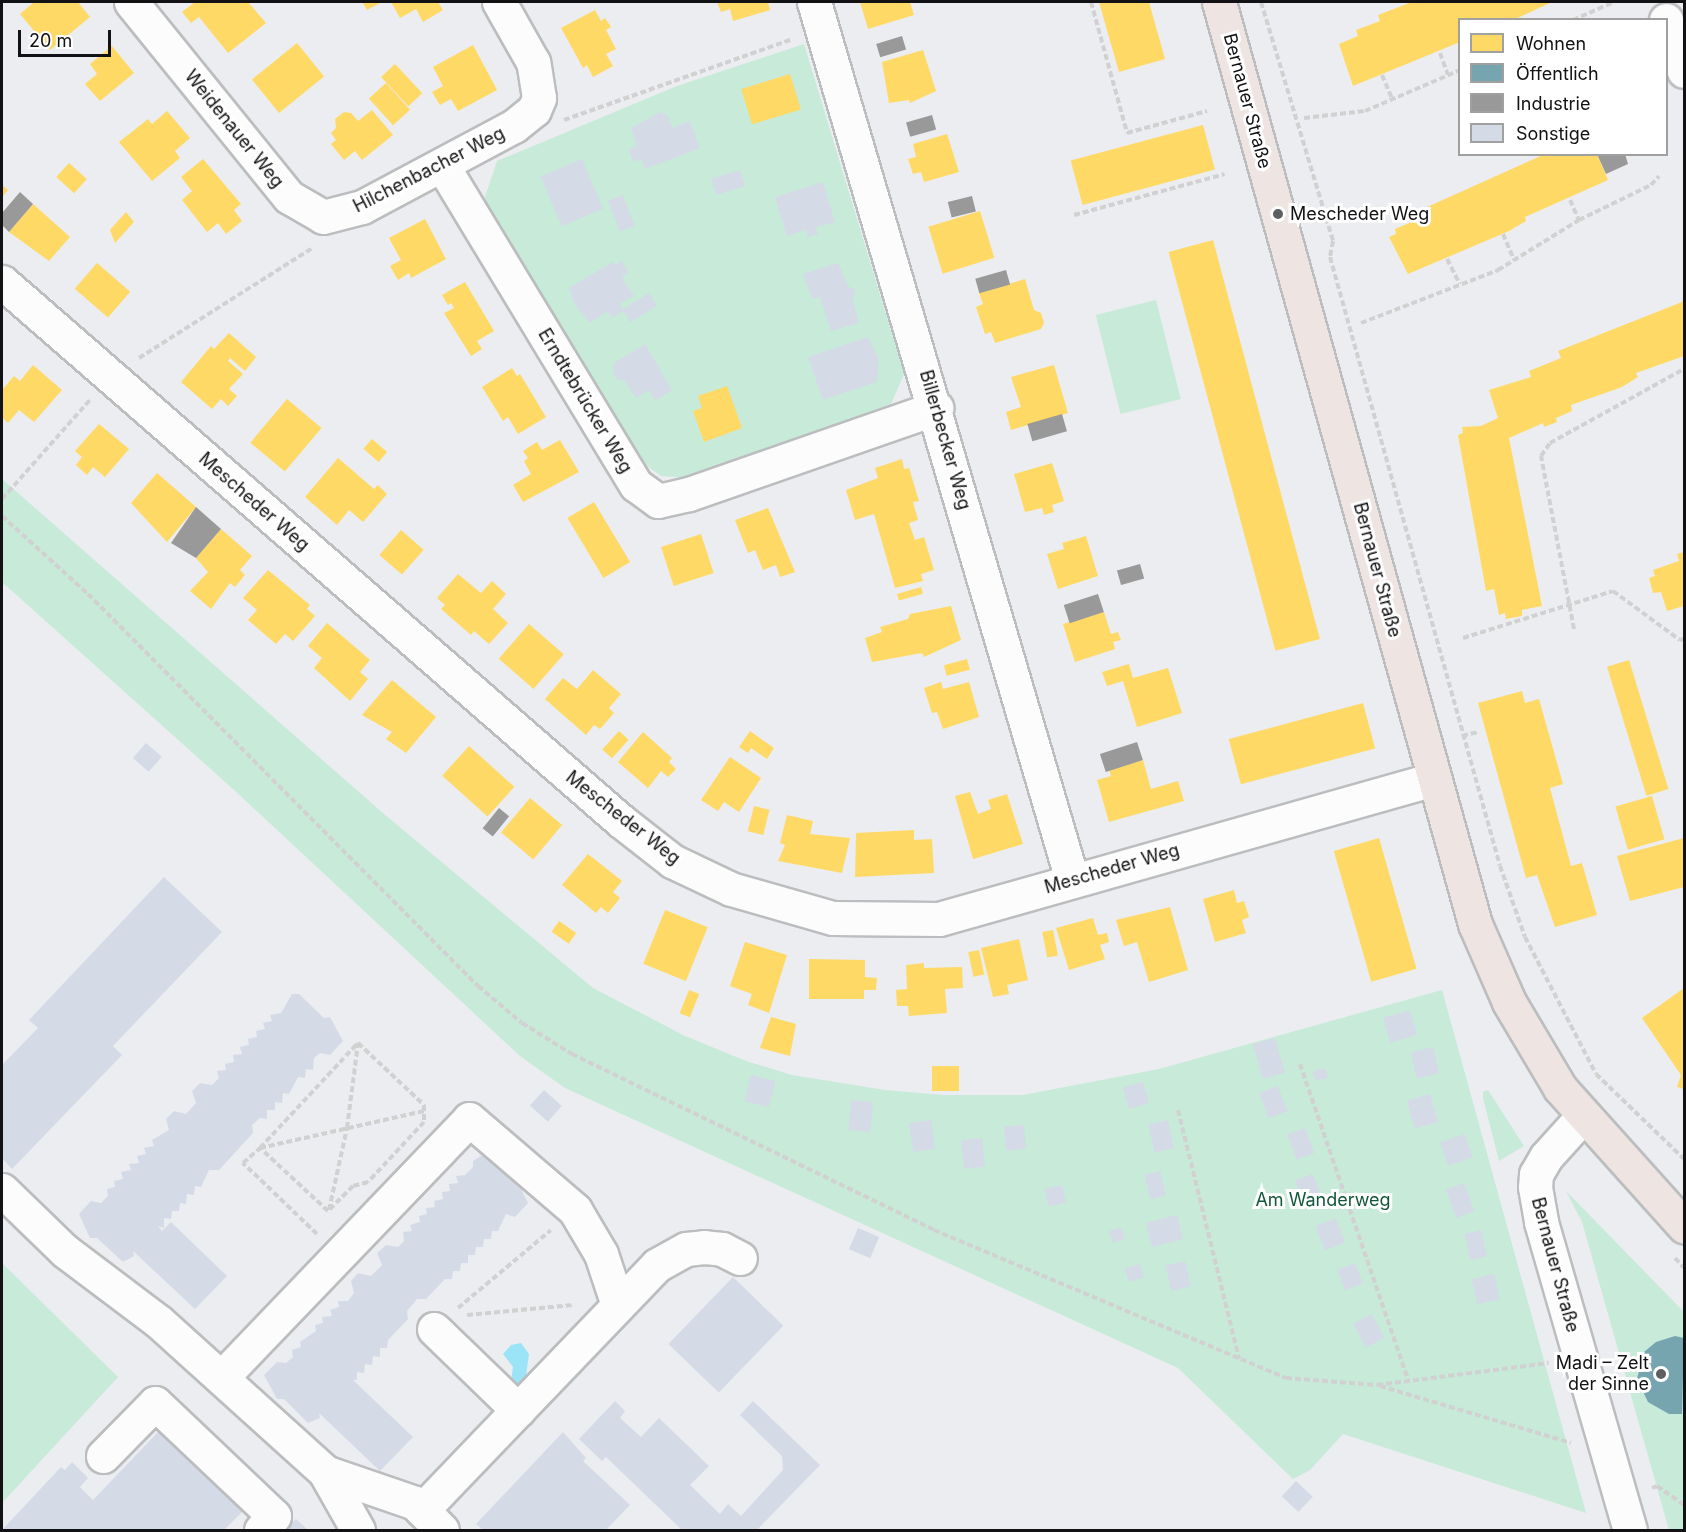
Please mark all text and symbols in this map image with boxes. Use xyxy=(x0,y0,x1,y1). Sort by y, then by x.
scale bar xyxy=(21,18,114,56)
legend xyxy=(1458,18,1668,156)
text: 20 m xyxy=(29,30,72,51)
street label: Bernauer Straße xyxy=(1219,31,1275,171)
text: Wohnen xyxy=(1516,33,1586,54)
text: Öffentlich xyxy=(1516,63,1599,84)
street label: Weidenauer Weg xyxy=(180,66,288,192)
text: Industrie xyxy=(1516,93,1590,114)
street label: Hilchenbacher Weg xyxy=(350,122,508,218)
text: Sonstige xyxy=(1516,123,1590,144)
place label: Mescheder Weg xyxy=(1290,203,1429,225)
marker: Mescheder Weg xyxy=(1271,207,1285,221)
street label: Erndtebrücker Weg xyxy=(533,325,637,477)
street label: Billerbecker Weg xyxy=(915,368,975,512)
street label: Mescheder Weg xyxy=(194,448,314,556)
street label: Bernauer Straße xyxy=(1349,500,1405,640)
street label: Mescheder Weg xyxy=(561,767,685,869)
street label: Mescheder Weg xyxy=(1042,839,1182,899)
park label: Am Wanderweg xyxy=(1255,1189,1391,1211)
street label: Bernauer Straße xyxy=(1527,1195,1583,1335)
place label: Madi – Zelt der Sinne xyxy=(1556,1353,1649,1396)
marker: Madi – Zelt der Sinne xyxy=(1654,1367,1668,1381)

